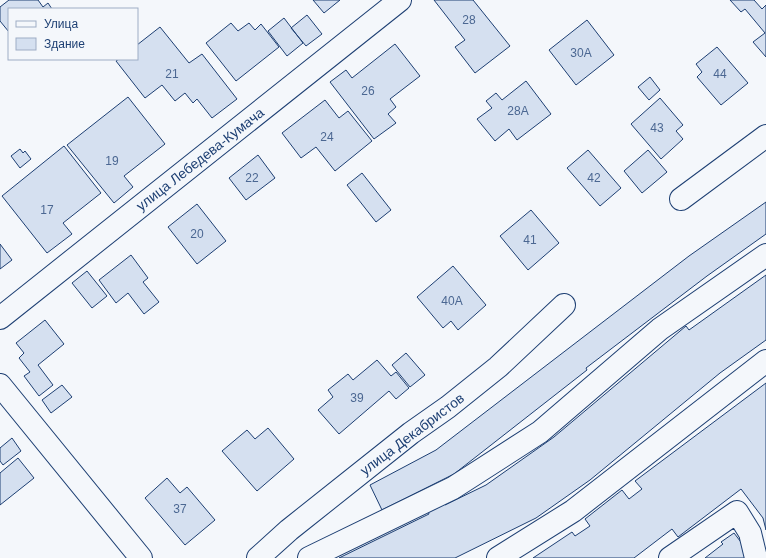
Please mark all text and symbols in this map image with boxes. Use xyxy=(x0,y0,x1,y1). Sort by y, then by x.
legend xyxy=(8,8,138,60)
house number: 28 xyxy=(462,13,476,27)
text: Улица xyxy=(44,17,78,31)
text: Здание xyxy=(44,37,85,51)
house number: 30А xyxy=(570,46,592,60)
house number: 21 xyxy=(165,67,179,81)
house number: 44 xyxy=(713,67,727,81)
house number: 26 xyxy=(361,84,375,98)
street label: улица Лебедева-Кумача xyxy=(133,104,267,214)
house number: 28А xyxy=(507,104,529,118)
house number: 43 xyxy=(650,121,664,135)
house number: 24 xyxy=(320,130,334,144)
house number: 19 xyxy=(105,154,119,168)
house number: 22 xyxy=(245,171,259,185)
house number: 42 xyxy=(587,171,601,185)
house number: 17 xyxy=(40,203,54,217)
house number: 20 xyxy=(190,227,204,241)
house number: 41 xyxy=(523,233,537,247)
house number: 40А xyxy=(441,294,463,308)
street label: улица Декабристов xyxy=(357,390,467,478)
house number: 39 xyxy=(350,391,364,405)
house number: 37 xyxy=(173,502,187,516)

